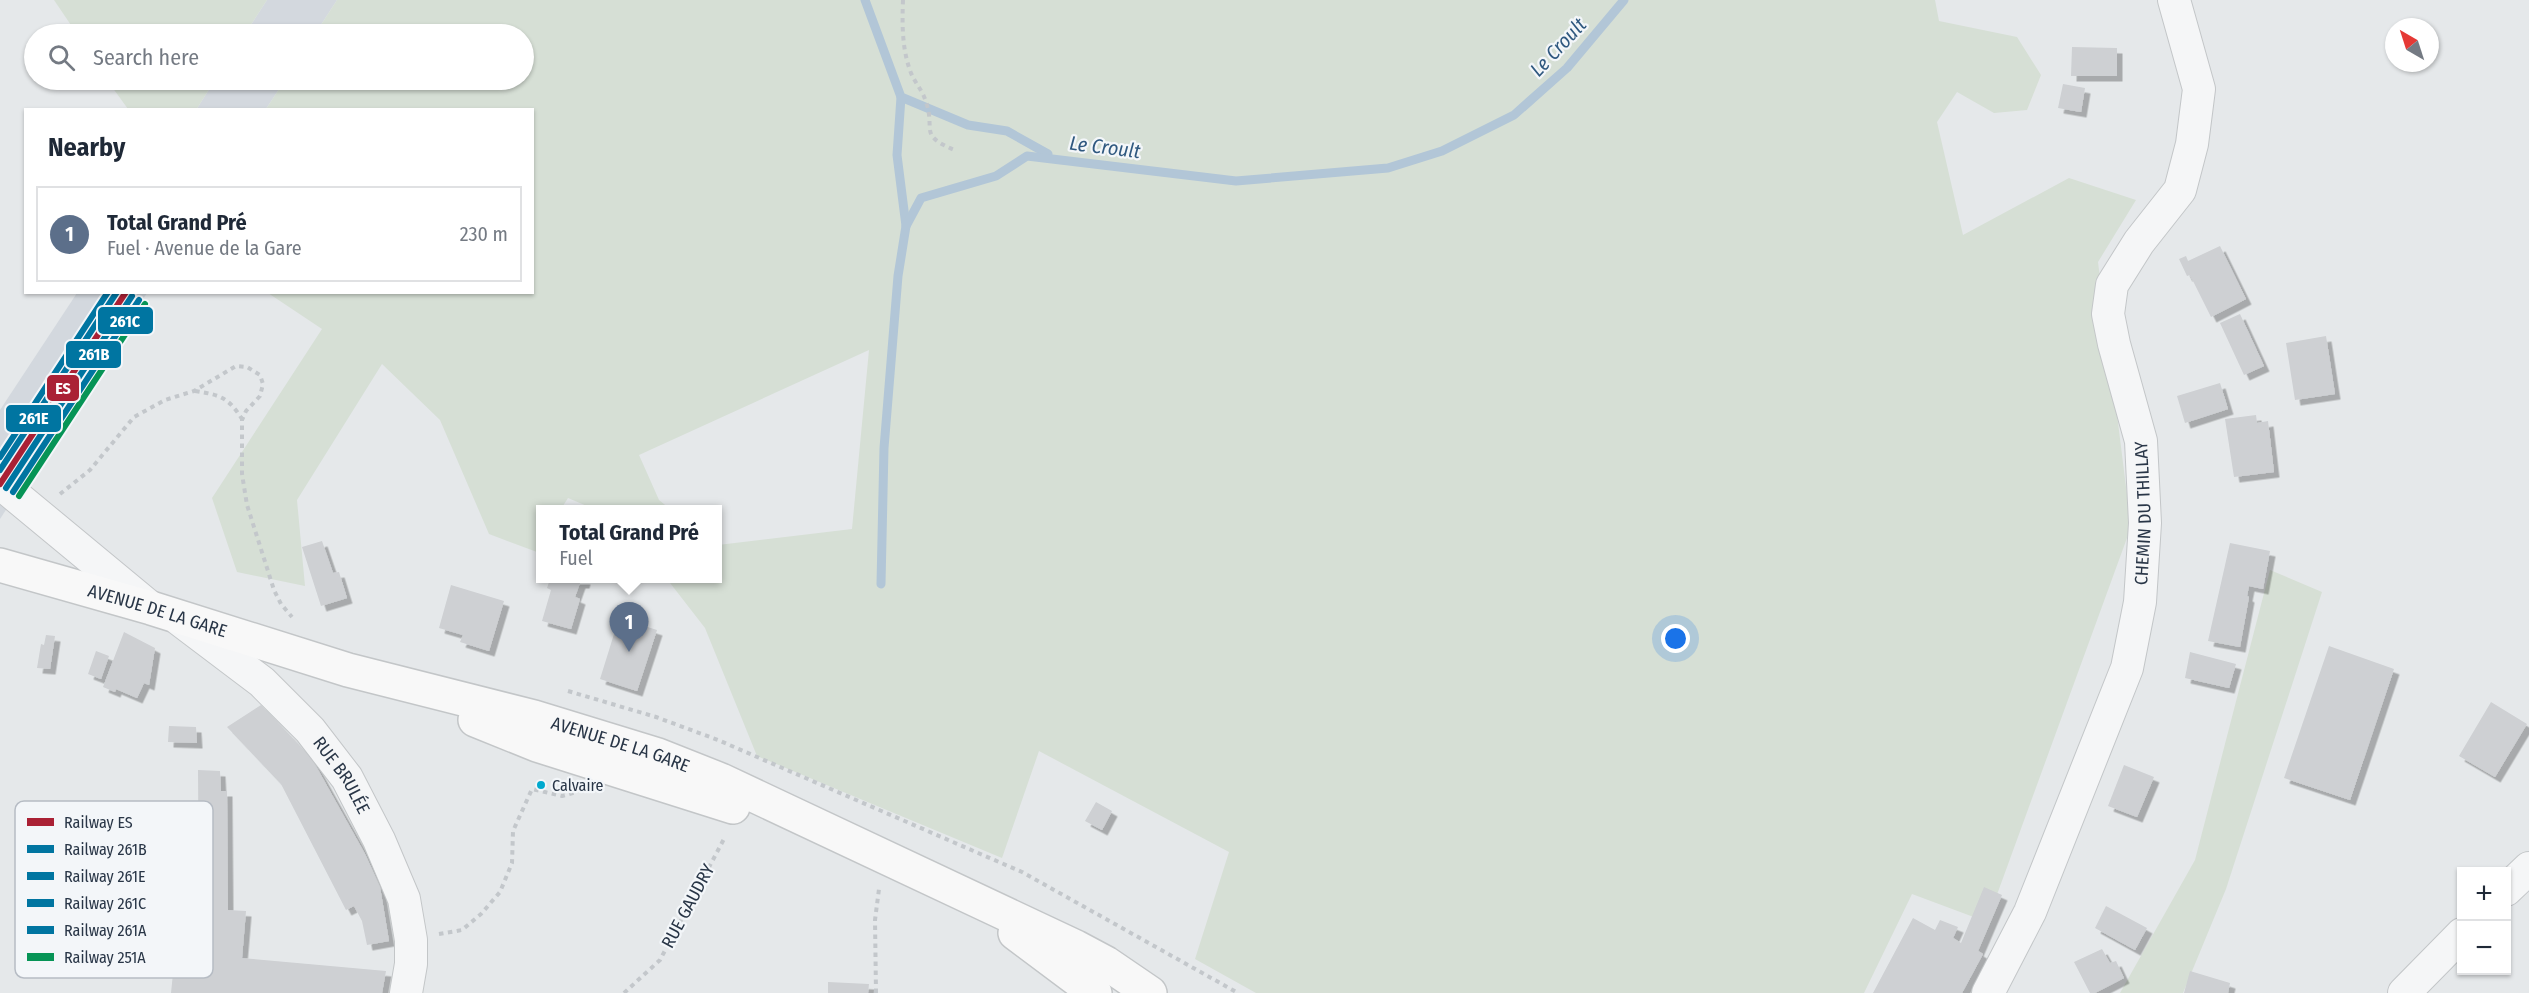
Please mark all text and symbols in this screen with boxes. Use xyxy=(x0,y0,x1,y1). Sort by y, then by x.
water label: Le Croult xyxy=(1525,12,1591,81)
north arrow xyxy=(2385,18,2439,72)
search box xyxy=(24,24,534,90)
icon: search xyxy=(45,41,78,74)
text: Search here xyxy=(93,44,199,71)
water label: Le Croult xyxy=(1068,131,1142,163)
text: Nearby xyxy=(48,132,125,163)
text: Total Grand Pré xyxy=(107,209,247,236)
text: 1 xyxy=(65,222,74,246)
text: 230 m xyxy=(460,222,508,246)
text: Fuel · Avenue de la Gare xyxy=(107,236,302,260)
line badge: 261C xyxy=(97,306,154,335)
text: 261C xyxy=(109,312,141,331)
line badge: 261B xyxy=(65,340,122,369)
text: 261B xyxy=(78,345,109,364)
line badge: ES xyxy=(46,374,80,402)
text: ES xyxy=(55,379,71,398)
line badge: 261E xyxy=(5,404,62,433)
text: 261E xyxy=(18,409,49,428)
street label: CHEMIN DU THILLAY xyxy=(2130,441,2156,586)
popup xyxy=(536,505,722,583)
text: Total Grand Pré xyxy=(559,519,699,546)
text: Fuel xyxy=(559,546,593,570)
street label: AVENUE DE LA GARE xyxy=(85,580,230,642)
pin: 1 xyxy=(610,602,648,652)
your location xyxy=(1661,624,1690,653)
street label: AVENUE DE LA GARE xyxy=(549,712,693,777)
street label: RUE BRULÉE xyxy=(308,732,375,817)
place label: Calvaire xyxy=(552,776,604,795)
marker: Calvaire xyxy=(535,779,547,791)
legend xyxy=(15,801,213,978)
text: Railway ES xyxy=(64,813,133,832)
text: Railway 261B xyxy=(64,840,147,859)
street label: RUE GAUDRY xyxy=(657,860,719,952)
text: Railway 261E xyxy=(64,867,145,886)
map controls xyxy=(2457,867,2511,975)
button: + xyxy=(2457,867,2511,921)
text: Railway 261C xyxy=(64,894,146,913)
text: Railway 261A xyxy=(64,921,147,940)
button: − xyxy=(2457,921,2511,975)
text: Railway 251A xyxy=(64,948,146,967)

